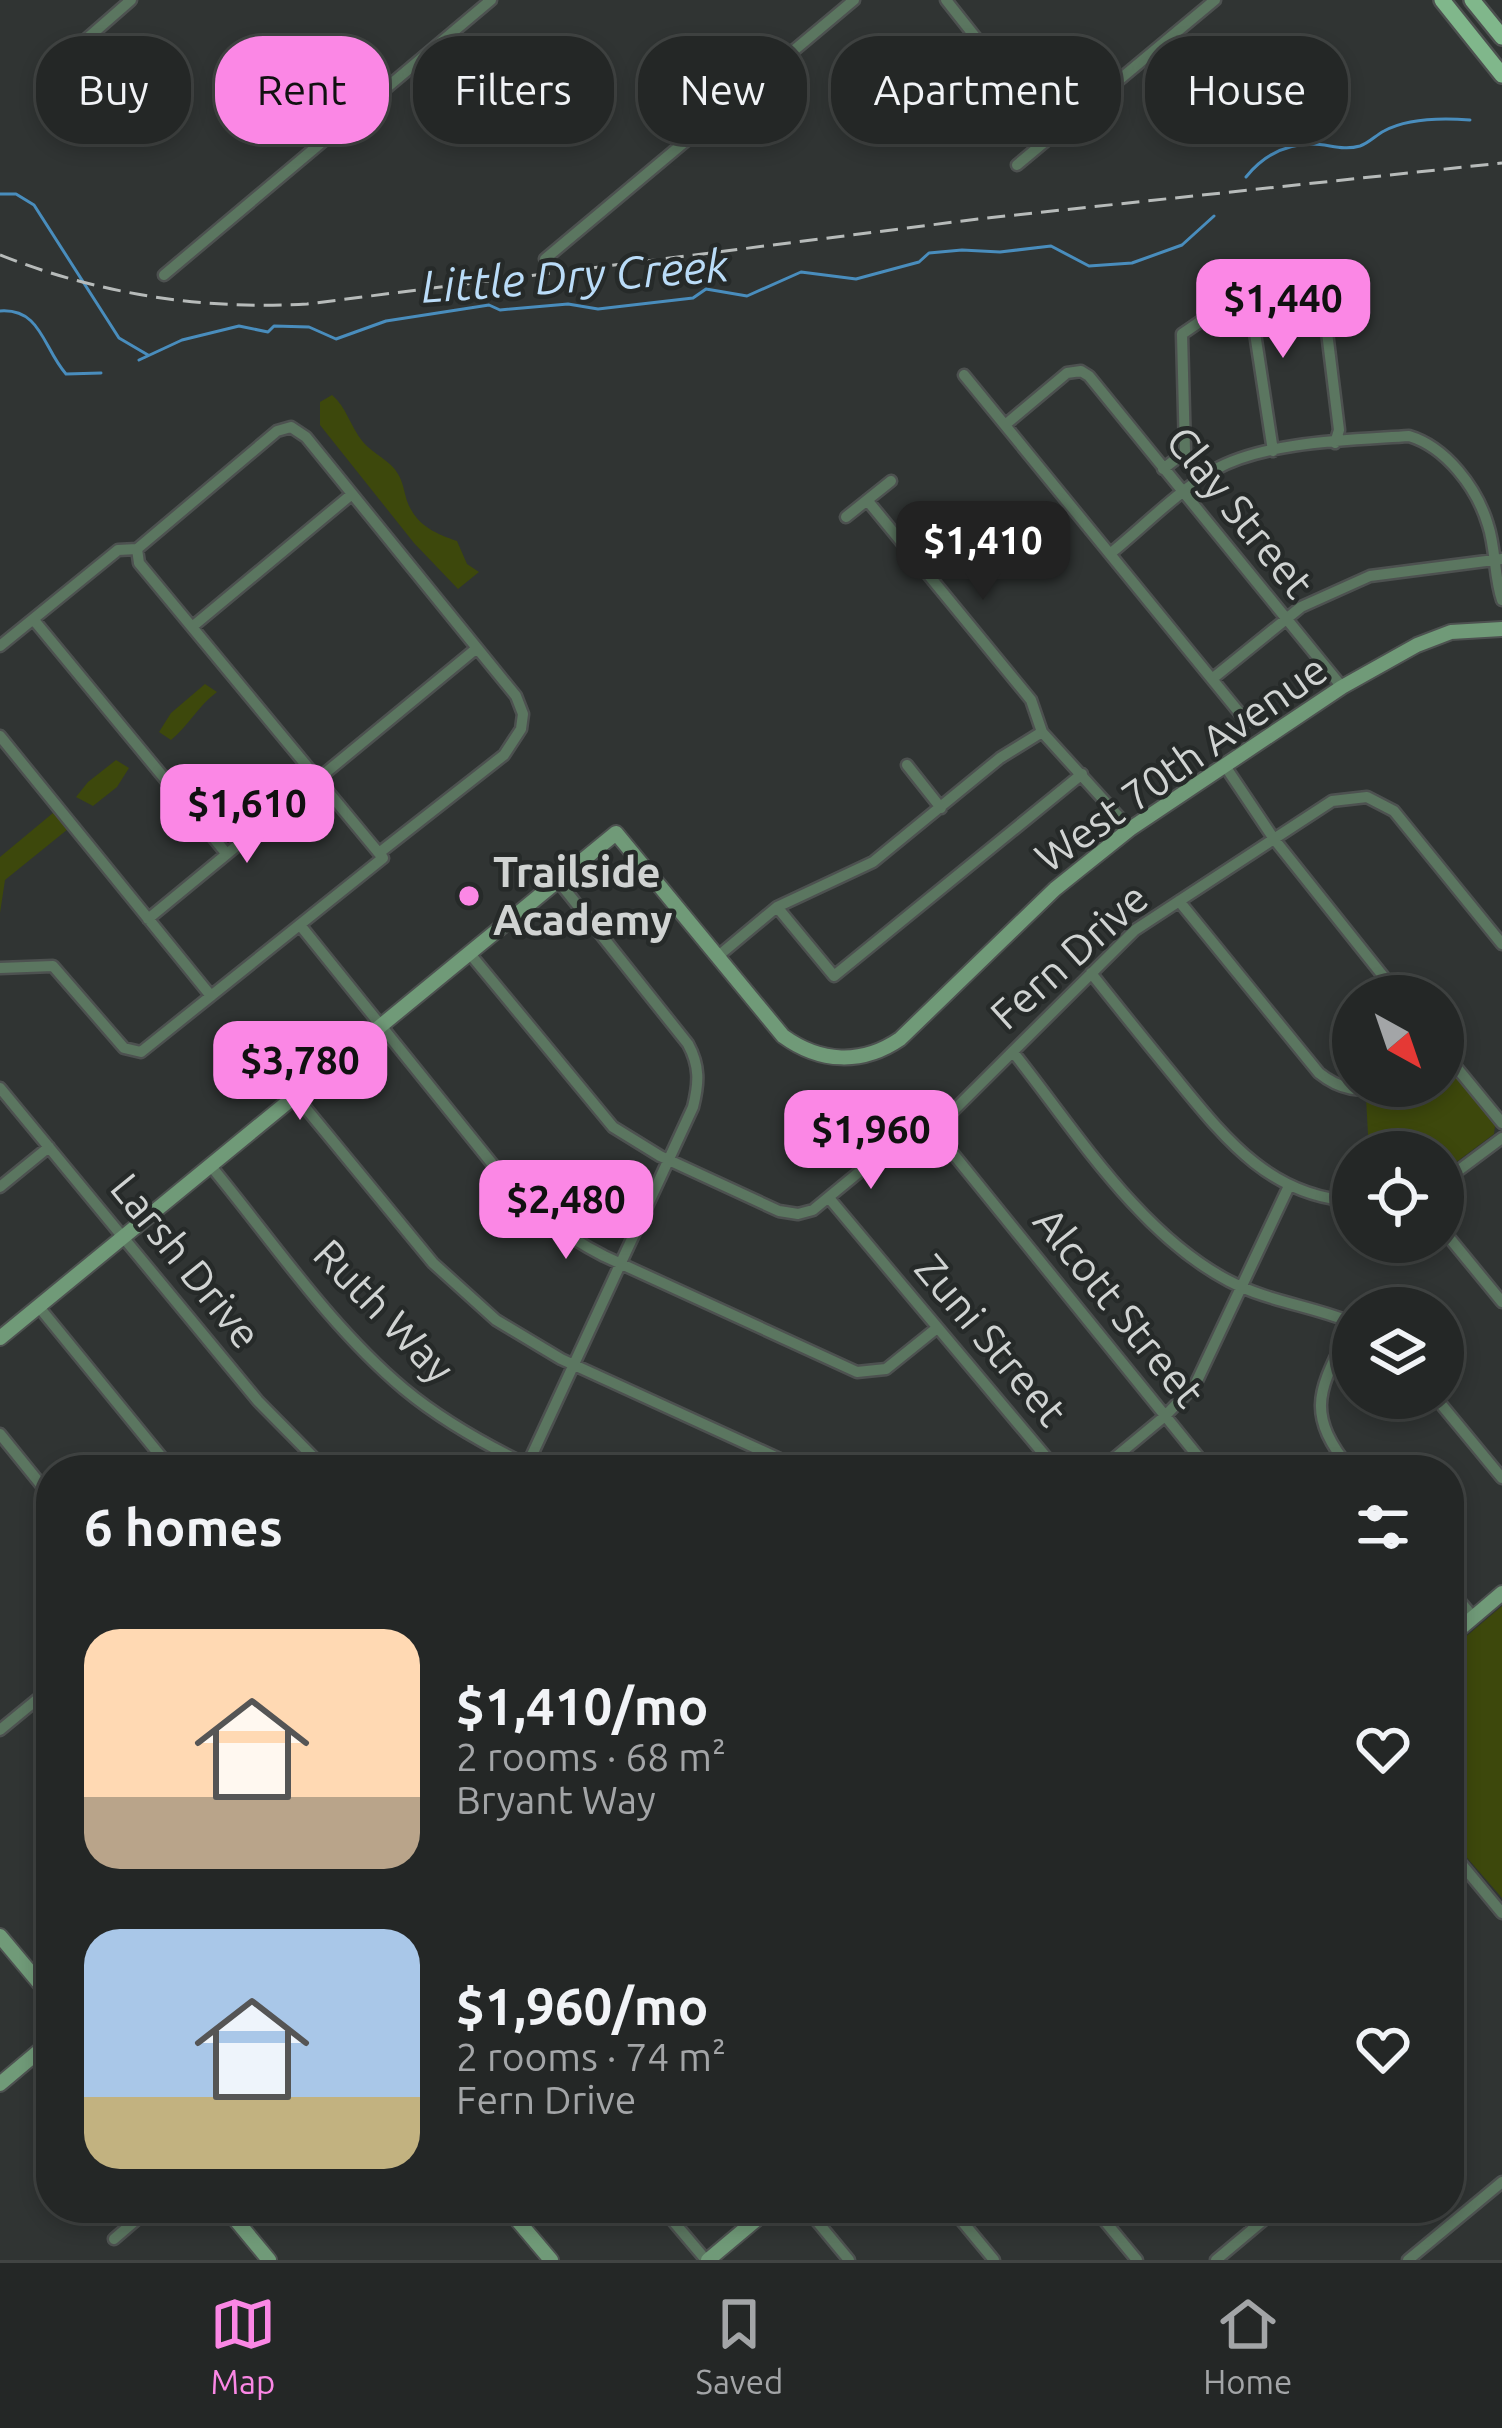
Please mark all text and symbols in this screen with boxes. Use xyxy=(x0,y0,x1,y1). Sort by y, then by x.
chip: Buy xyxy=(36,36,191,144)
chip: Rent xyxy=(215,36,389,144)
chip: Filters xyxy=(413,36,614,144)
chip: New xyxy=(638,36,807,144)
chip: Apartment xyxy=(831,36,1121,144)
chip: House xyxy=(1145,36,1348,144)
water label: Little Dry Creek xyxy=(419,239,731,312)
pin: $1,440 xyxy=(1185,259,1381,361)
text: $1,440 xyxy=(1223,276,1343,319)
street label: Clay Street xyxy=(1157,417,1323,606)
pin: $1,410 xyxy=(885,501,1081,603)
text: $1,410 xyxy=(923,518,1043,561)
street label: West 70th Avenue xyxy=(1026,644,1335,881)
pin: $1,610 xyxy=(149,764,345,866)
text: $1,610 xyxy=(187,781,307,824)
place label: Trailside Academy xyxy=(493,848,673,943)
street label: Fern Drive xyxy=(981,873,1156,1038)
marker: Trailside Academy xyxy=(456,883,482,909)
north arrow xyxy=(1332,975,1464,1107)
map controls xyxy=(1332,975,1464,1419)
pin: $3,780 xyxy=(202,1021,398,1123)
text: $3,780 xyxy=(240,1038,360,1081)
pin: $1,960 xyxy=(773,1090,969,1192)
text: $1,960 xyxy=(811,1107,931,1150)
button: locate xyxy=(1332,1131,1464,1263)
pin: $2,480 xyxy=(468,1160,664,1262)
street label: Larsh Drive xyxy=(102,1164,271,1357)
text: $2,480 xyxy=(506,1177,626,1220)
street label: Alcott Street xyxy=(1025,1198,1214,1416)
street label: Ruth Way xyxy=(305,1230,464,1392)
street label: Zuni Street xyxy=(906,1245,1076,1435)
button: layers xyxy=(1332,1287,1464,1419)
icon: filters xyxy=(1350,1494,1416,1560)
text: 6 homes xyxy=(84,1498,283,1556)
icon: home xyxy=(180,1677,324,1821)
text: $1,410/mo xyxy=(456,1677,708,1735)
icon: heart xyxy=(1350,1716,1416,1782)
text: 2 rooms · 68 m² xyxy=(456,1735,726,1778)
text: Bryant Way xyxy=(456,1778,656,1821)
icon: home xyxy=(180,1977,324,2121)
text: $1,960/mo xyxy=(456,1977,708,2035)
icon: heart xyxy=(1350,2016,1416,2082)
text: 2 rooms · 74 m² xyxy=(456,2035,726,2078)
text: Fern Drive xyxy=(456,2078,636,2121)
tab: Map xyxy=(210,2291,276,2400)
tab: Saved xyxy=(696,2291,783,2400)
tab: Home xyxy=(1203,2291,1292,2400)

